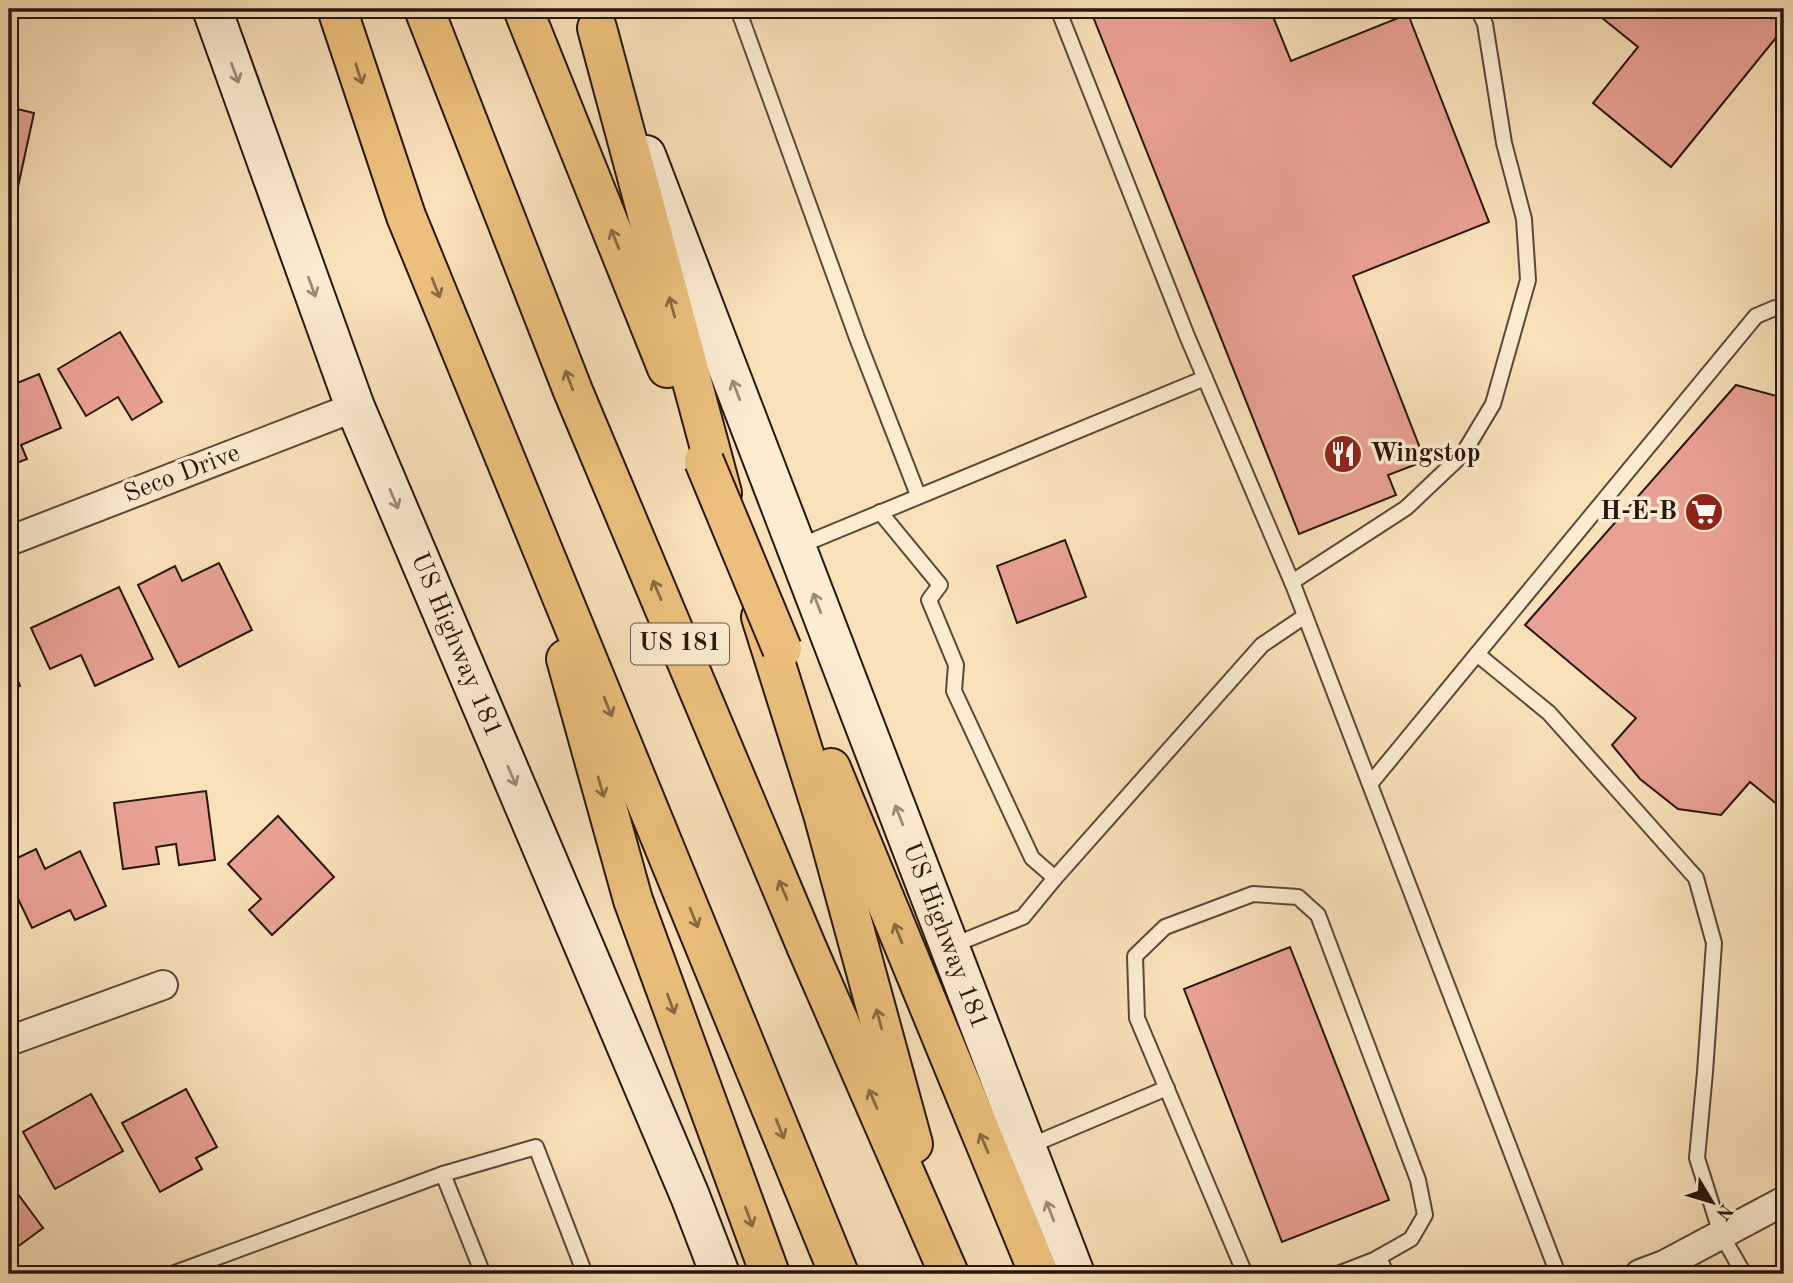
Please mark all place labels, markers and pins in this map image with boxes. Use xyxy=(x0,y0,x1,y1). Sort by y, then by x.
restaurant icon: Wingstop xyxy=(1322,433,1364,475)
place label: Wingstop xyxy=(1370,441,1481,467)
supermarket icon: H-E-B xyxy=(1683,491,1725,533)
place label: H-E-B xyxy=(1600,499,1677,525)

